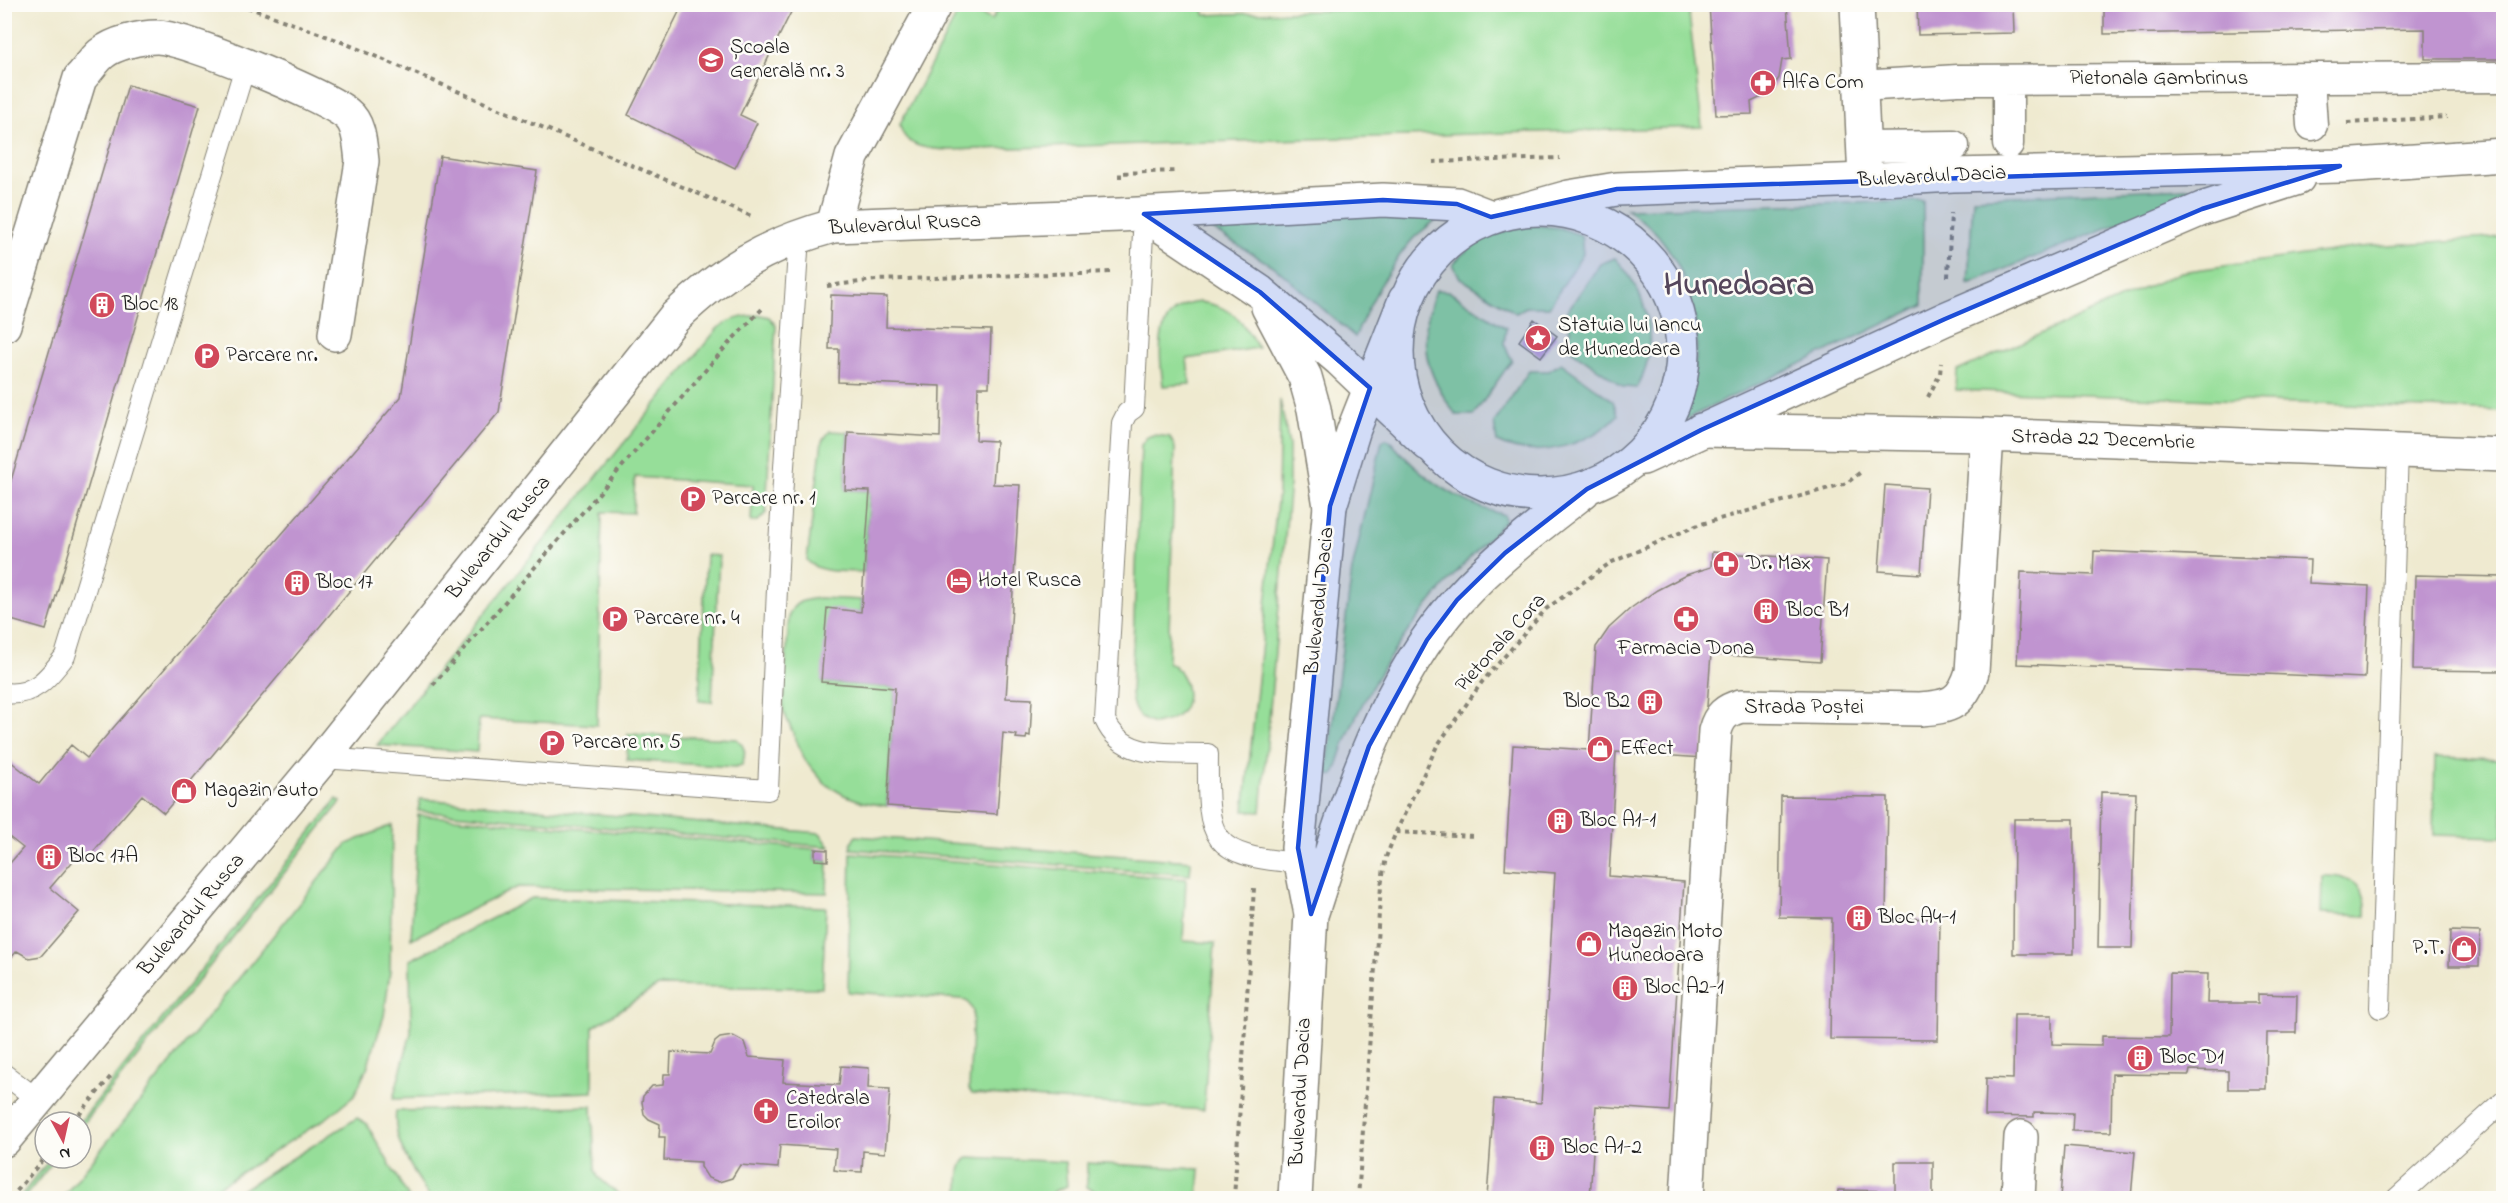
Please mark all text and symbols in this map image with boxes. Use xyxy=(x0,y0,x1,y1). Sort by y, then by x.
place label: Școala Generală nr. 3 xyxy=(730,33,845,87)
school or university icon: Școala Generală nr. 3 xyxy=(696,45,726,75)
street label: Pietonala Gambrinus xyxy=(2069,64,2249,94)
pharmacy icon: Alfa Com xyxy=(1748,68,1778,98)
place label: Alfa Com xyxy=(1782,68,1864,98)
street label: Bulevardul Dacia xyxy=(1856,158,2007,196)
street label: Bulevardul Rusca xyxy=(827,206,982,244)
district label: Hunedoara xyxy=(1664,262,1814,310)
building icon: Bloc 18 xyxy=(87,290,117,320)
place label: Bloc 18 xyxy=(121,290,179,320)
place label: Statuia lui Iancu de Hunedoara xyxy=(1558,311,1702,365)
place icon: Statuia lui Iancu de Hunedoara xyxy=(1523,323,1553,353)
parking icon: Parcare nr. xyxy=(192,341,222,371)
place label: Parcare nr. xyxy=(226,341,318,371)
street label: Strada 22 Decembrie xyxy=(2011,422,2196,458)
street label: Bulevardul Rusca xyxy=(439,469,559,607)
parking icon: Parcare nr. 1 xyxy=(678,484,708,514)
place label: Parcare nr. 1 xyxy=(712,484,816,514)
street label: Bulevardul Dacia xyxy=(1297,525,1343,678)
pharmacy icon: Dr. Max xyxy=(1711,549,1741,579)
place label: Dr. Max xyxy=(1745,549,1811,579)
hotel icon: Hotel Rusca xyxy=(944,566,974,596)
place label: Hotel Rusca xyxy=(978,566,1081,596)
building icon: Bloc 17 xyxy=(282,568,312,598)
place label: Bloc 17 xyxy=(315,568,374,598)
street label: Pietonala Cora xyxy=(1448,587,1554,699)
building icon: Bloc B1 xyxy=(1751,596,1781,626)
place label: Bloc B1 xyxy=(1785,596,1849,626)
parking icon: Parcare nr. 4 xyxy=(600,604,630,634)
place label: Parcare nr. 4 xyxy=(634,604,740,634)
pharmacy icon: Farmacia Dona xyxy=(1671,604,1701,634)
place label: Farmacia Dona xyxy=(1617,634,1754,664)
place label: Bloc B2 xyxy=(1563,687,1630,717)
building icon: Bloc B2 xyxy=(1635,687,1665,717)
street label: Strada Poștei xyxy=(1744,693,1864,723)
parking icon: Parcare nr. 5 xyxy=(537,728,567,758)
place label: Parcare nr. 5 xyxy=(572,728,681,758)
shop icon: Effect xyxy=(1585,734,1615,764)
place label: Effect xyxy=(1620,734,1674,764)
shop icon: Magazin auto xyxy=(169,776,199,806)
place label: Magazin auto xyxy=(204,776,318,808)
building icon: Bloc A1-1 xyxy=(1545,806,1575,836)
place label: Bloc A1-1 xyxy=(1579,806,1656,836)
building icon: Bloc 17A xyxy=(34,842,64,872)
place label: Bloc 17A xyxy=(67,842,138,872)
street label: Bulevardul Rusca xyxy=(131,847,252,984)
building icon: Bloc A4-1 xyxy=(1844,903,1874,933)
place label: Bloc A4-1 xyxy=(1877,903,1956,933)
place label: Magazin Moto Hunedoara xyxy=(1608,917,1723,971)
shop icon: Magazin Moto Hunedoara xyxy=(1574,929,1604,959)
place label: P.T. xyxy=(2413,934,2444,964)
shop icon: P.T. xyxy=(2449,934,2479,964)
building icon: Bloc A2-1 xyxy=(1610,973,1640,1003)
place label: Bloc A2-1 xyxy=(1643,973,1724,1003)
street label: Bulevardul Dacia xyxy=(1282,1017,1320,1168)
building icon: Bloc D1 xyxy=(2125,1043,2155,1073)
place label: Bloc D1 xyxy=(2159,1043,2224,1073)
place label: Catedrala Eroilor xyxy=(786,1084,870,1138)
church icon: Catedrala Eroilor xyxy=(751,1096,781,1126)
north arrow xyxy=(33,1110,93,1170)
building icon: Bloc A1-2 xyxy=(1527,1133,1557,1163)
place label: Bloc A1-2 xyxy=(1561,1133,1642,1163)
text: N xyxy=(58,1140,72,1166)

